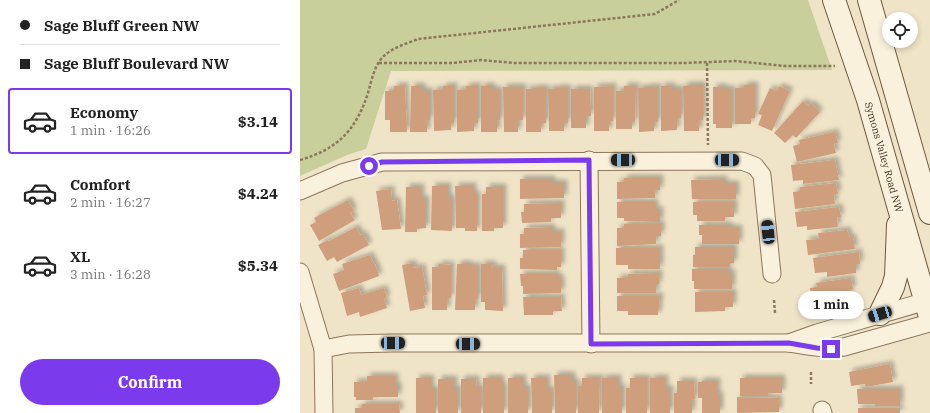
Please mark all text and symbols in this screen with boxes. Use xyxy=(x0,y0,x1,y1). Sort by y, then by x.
map controls xyxy=(882,12,918,48)
button: locate xyxy=(882,12,918,48)
text: Sage Bluff Green NW xyxy=(44,16,199,35)
text: Sage Bluff Boulevard NW xyxy=(44,54,229,73)
street label: Symons Valley Road NW xyxy=(862,100,906,214)
icon: car xyxy=(22,103,58,139)
text: Economy xyxy=(70,103,138,122)
text: $3.14 xyxy=(238,112,278,131)
text: 1 min · 16:26 xyxy=(70,122,151,139)
car xyxy=(611,154,635,166)
car xyxy=(715,154,739,166)
route start xyxy=(360,157,378,175)
icon: car xyxy=(22,175,58,211)
text: Comfort xyxy=(70,175,130,194)
text: $4.24 xyxy=(238,184,278,203)
text: 2 min · 16:27 xyxy=(70,194,151,211)
car xyxy=(761,219,775,245)
icon: car xyxy=(22,247,58,283)
text: XL xyxy=(70,247,90,266)
text: $5.34 xyxy=(238,256,278,275)
text: 3 min · 16:28 xyxy=(70,266,151,283)
callout: 1 min xyxy=(798,291,864,319)
text: 1 min xyxy=(813,296,849,313)
car xyxy=(867,305,893,323)
car xyxy=(381,337,405,349)
car xyxy=(456,338,480,350)
route end xyxy=(822,340,840,358)
button: Confirm xyxy=(20,359,280,405)

